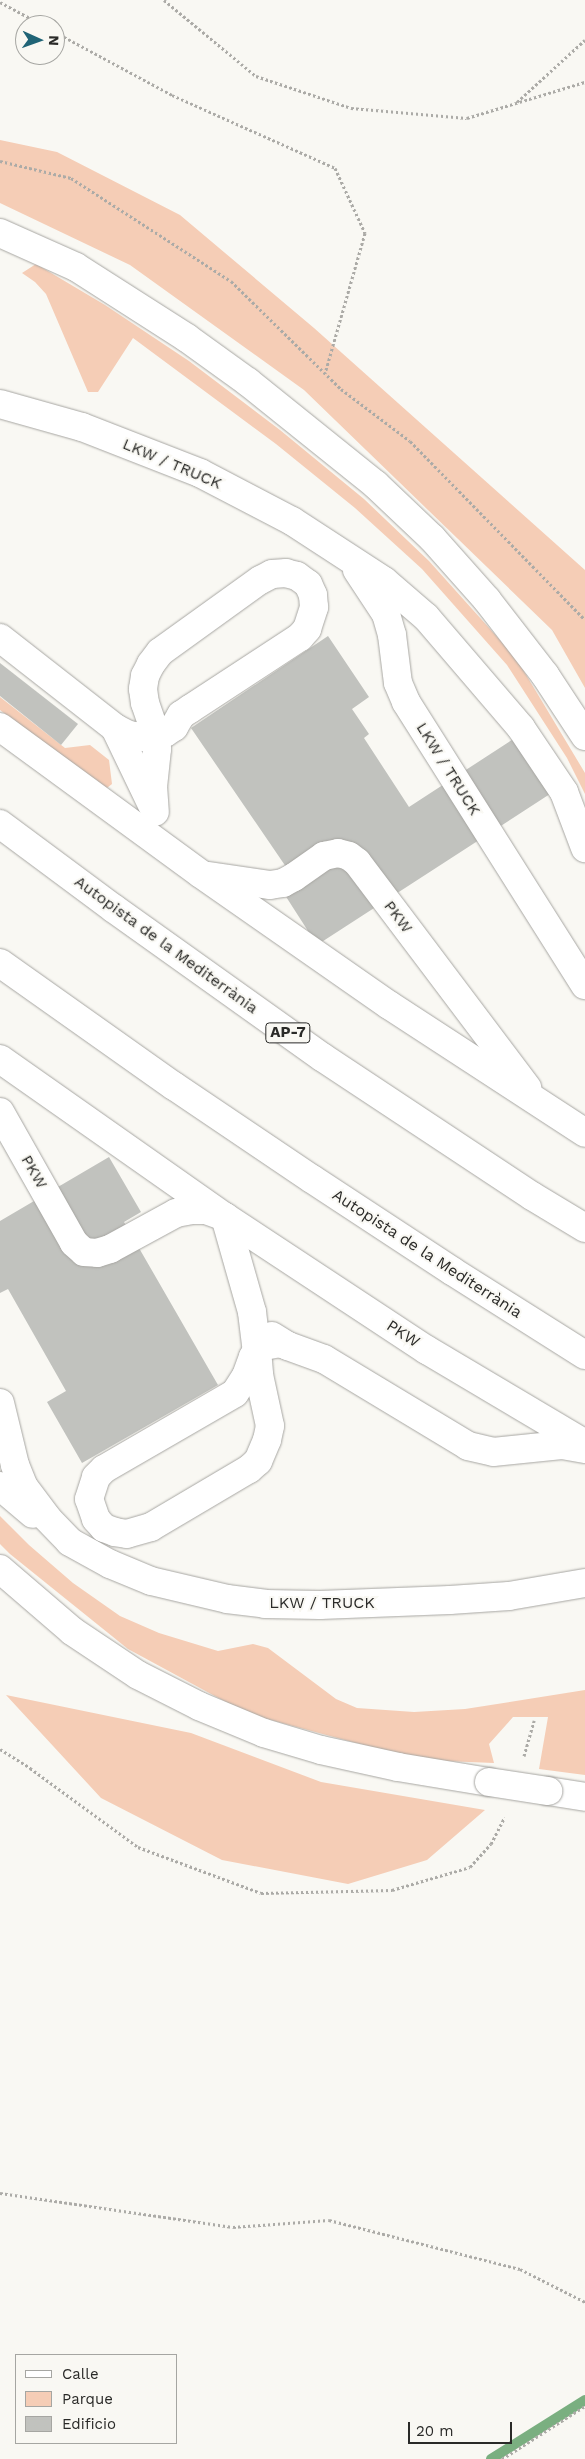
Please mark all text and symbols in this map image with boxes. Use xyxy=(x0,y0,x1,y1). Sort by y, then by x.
north arrow xyxy=(15,15,65,65)
text: N xyxy=(46,35,62,46)
street label: LKW / TRUCK xyxy=(119,434,225,494)
street label: LKW / TRUCK xyxy=(412,719,484,819)
street label: Autopista de la Mediterrània xyxy=(70,872,262,1018)
street label: PKW xyxy=(380,897,416,937)
road number: AP-7 xyxy=(264,1020,312,1046)
street label: PKW xyxy=(17,1152,51,1192)
street label: Autopista de la Mediterrània xyxy=(328,1185,526,1323)
street label: PKW xyxy=(383,1316,423,1352)
street label: LKW / TRUCK xyxy=(269,1593,375,1613)
legend xyxy=(15,2354,178,2444)
text: Calle xyxy=(62,2365,99,2383)
text: Parque xyxy=(62,2390,113,2408)
scale bar xyxy=(410,2412,514,2444)
text: Edificio xyxy=(62,2415,116,2433)
text: 20 m xyxy=(416,2422,454,2440)

